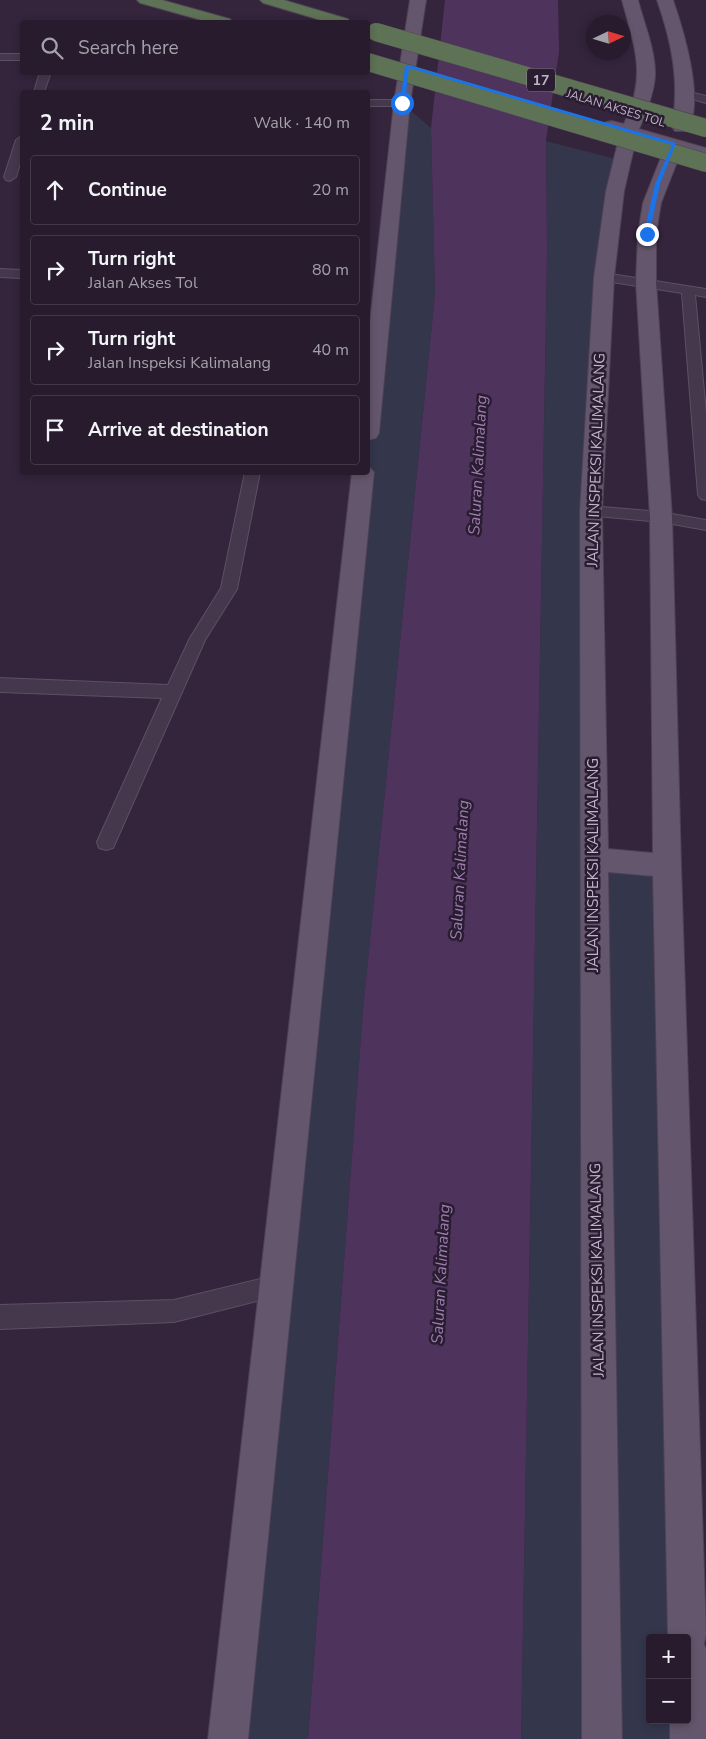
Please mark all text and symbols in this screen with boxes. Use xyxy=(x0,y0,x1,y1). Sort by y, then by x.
north arrow xyxy=(586,15,631,60)
search box xyxy=(20,20,370,75)
icon: search xyxy=(38,34,66,62)
text: Search here xyxy=(78,35,179,61)
road number: 17 xyxy=(527,68,555,92)
street label: JALAN AKSES TOL xyxy=(564,85,668,131)
route start xyxy=(391,92,414,115)
text: 2 min xyxy=(40,109,94,137)
text: Walk · 140 m xyxy=(254,112,350,134)
icon: ahead xyxy=(41,176,69,204)
text: Continue xyxy=(88,177,167,203)
text: 20 m xyxy=(312,179,349,201)
route end xyxy=(636,223,659,246)
text: Turn right xyxy=(88,246,175,272)
icon: right xyxy=(41,256,69,284)
text: 80 m xyxy=(312,259,349,281)
text: Jalan Akses Tol xyxy=(88,272,198,294)
text: Turn right xyxy=(88,326,175,352)
icon: right xyxy=(41,336,69,364)
text: 40 m xyxy=(312,339,349,361)
text: Jalan Inspeksi Kalimalang xyxy=(88,352,271,374)
street label: JALAN INSPEKSI KALIMALANG xyxy=(582,353,610,568)
water label: Saluran Kalimalang xyxy=(463,394,493,536)
icon: arrive xyxy=(41,416,69,444)
text: Arrive at destination xyxy=(88,417,269,443)
street label: JALAN INSPEKSI KALIMALANG xyxy=(583,758,603,973)
water label: Saluran Kalimalang xyxy=(445,799,475,941)
street label: JALAN INSPEKSI KALIMALANG xyxy=(585,1163,609,1378)
water label: Saluran Kalimalang xyxy=(426,1203,456,1345)
map controls xyxy=(646,1634,691,1724)
button: + xyxy=(646,1634,691,1679)
button: − xyxy=(646,1679,691,1724)

